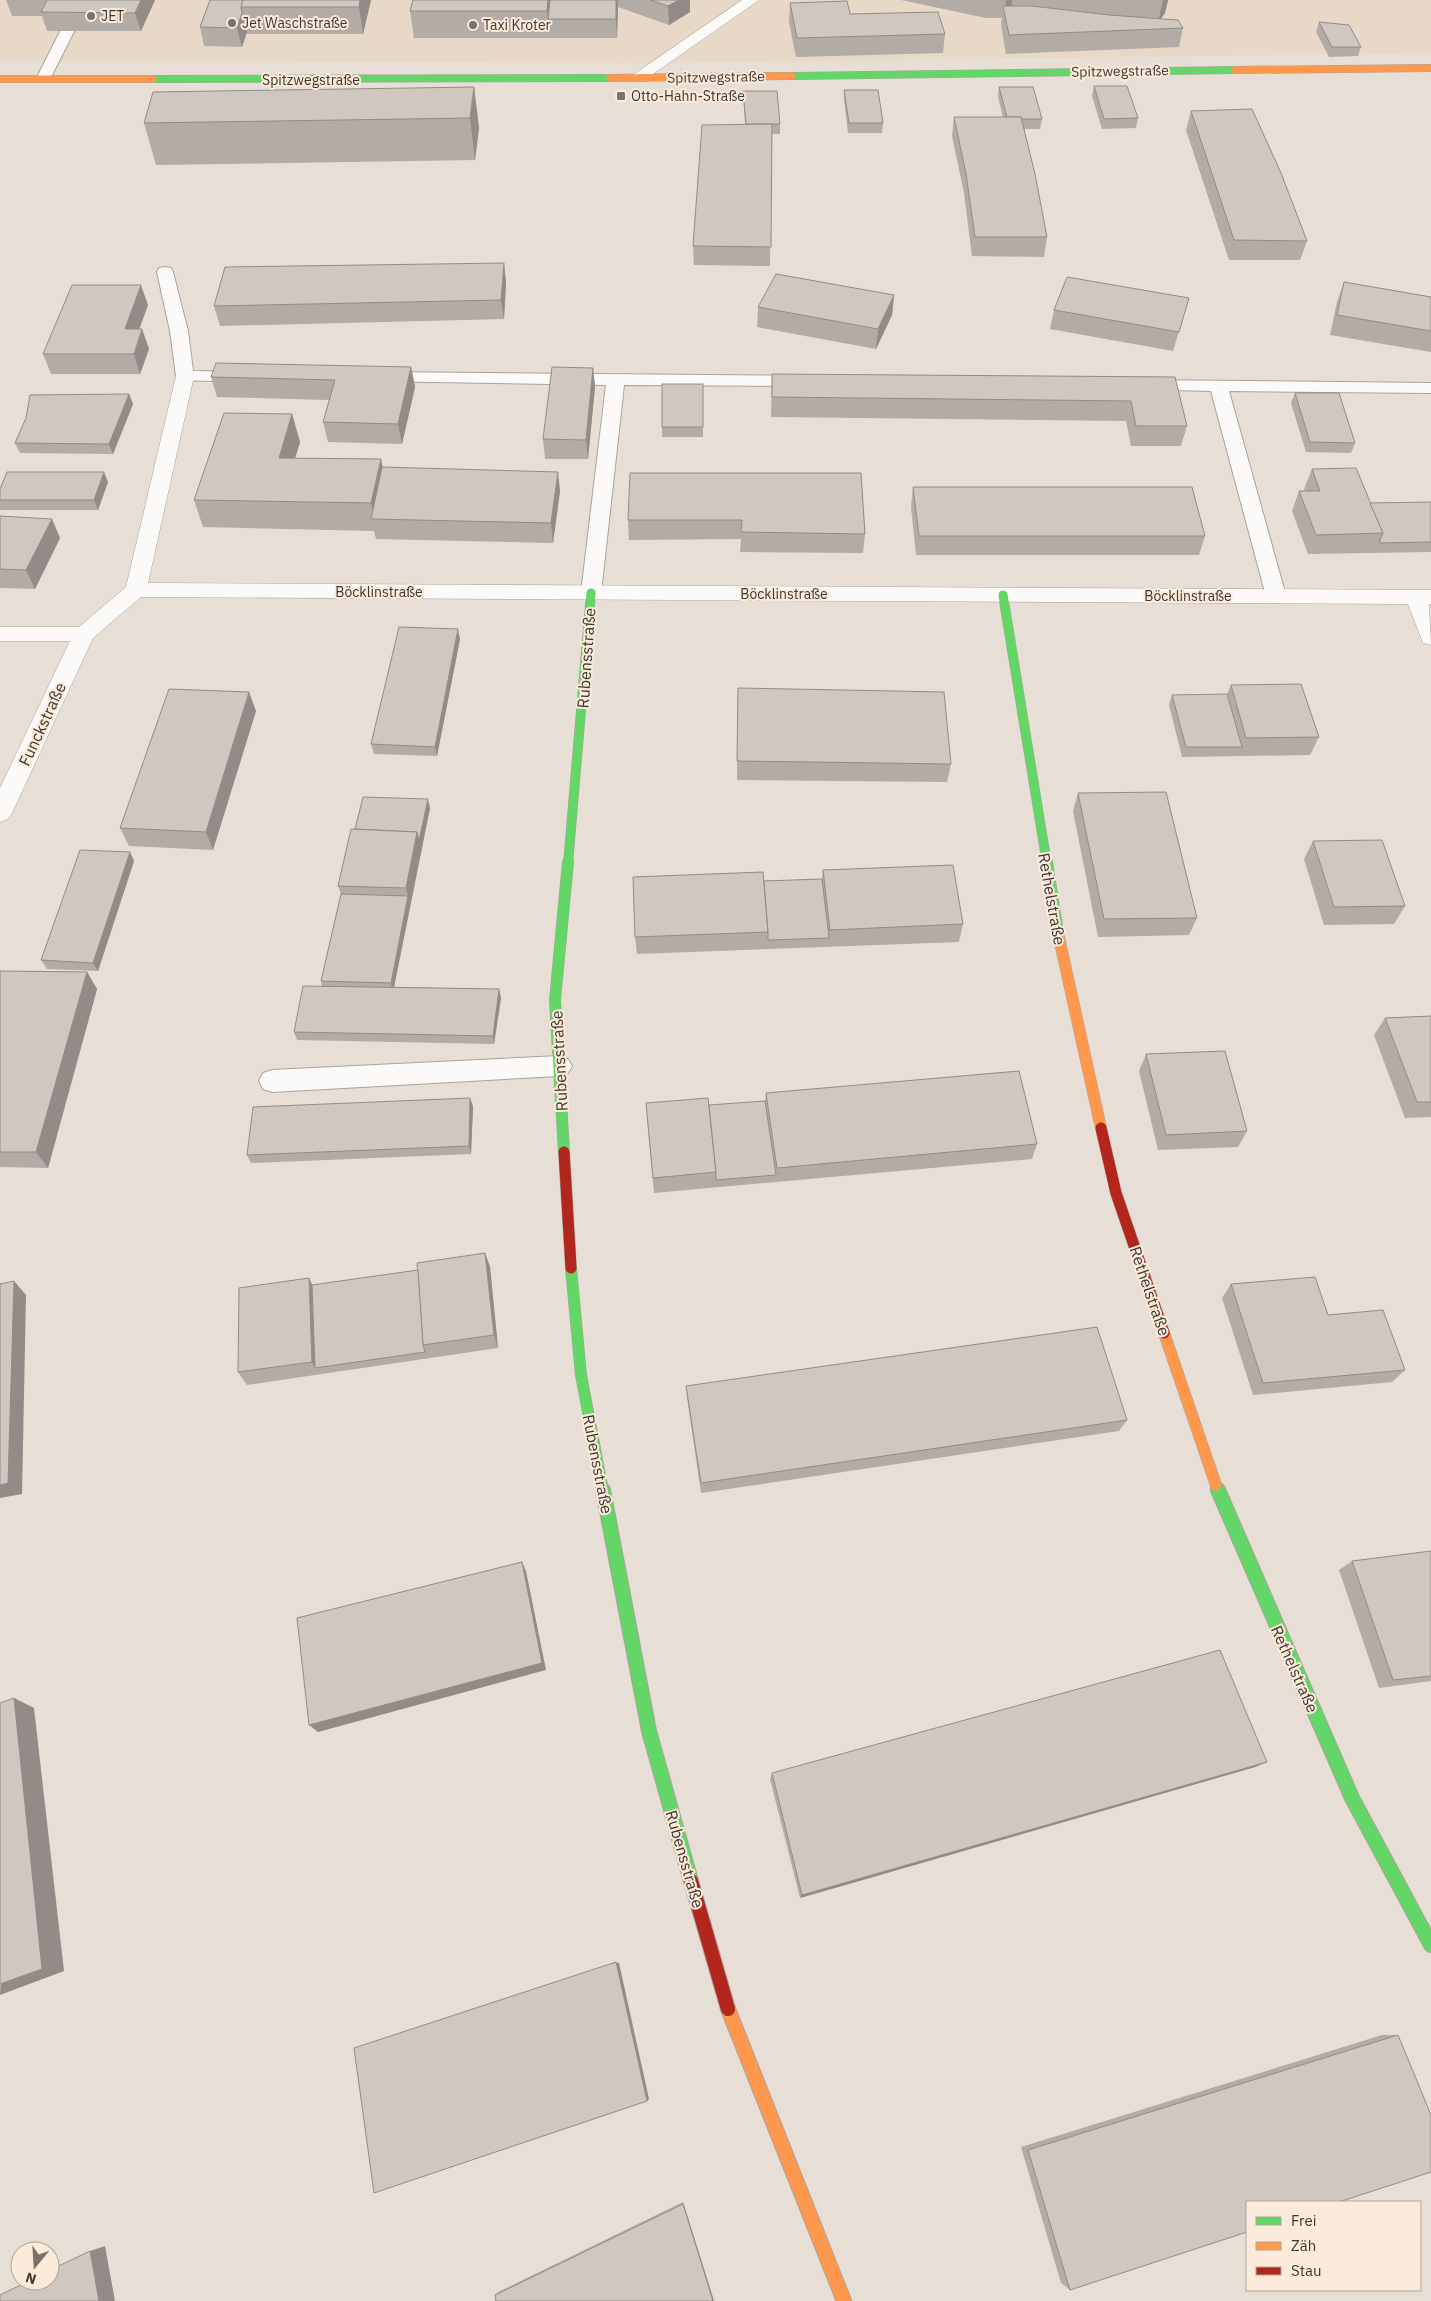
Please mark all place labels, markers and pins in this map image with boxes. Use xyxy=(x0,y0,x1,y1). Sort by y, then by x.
place label: JET xyxy=(101,7,124,25)
marker: JET xyxy=(85,10,97,22)
place label: Jet Waschstraße xyxy=(242,14,348,32)
place label: Taxi Kroter xyxy=(483,16,551,34)
marker: Jet Waschstraße xyxy=(226,17,238,29)
marker: Taxi Kroter xyxy=(467,19,479,31)
place label: Otto-Hahn-Straße xyxy=(631,87,745,105)
marker: Otto-Hahn-Straße xyxy=(615,90,627,102)

